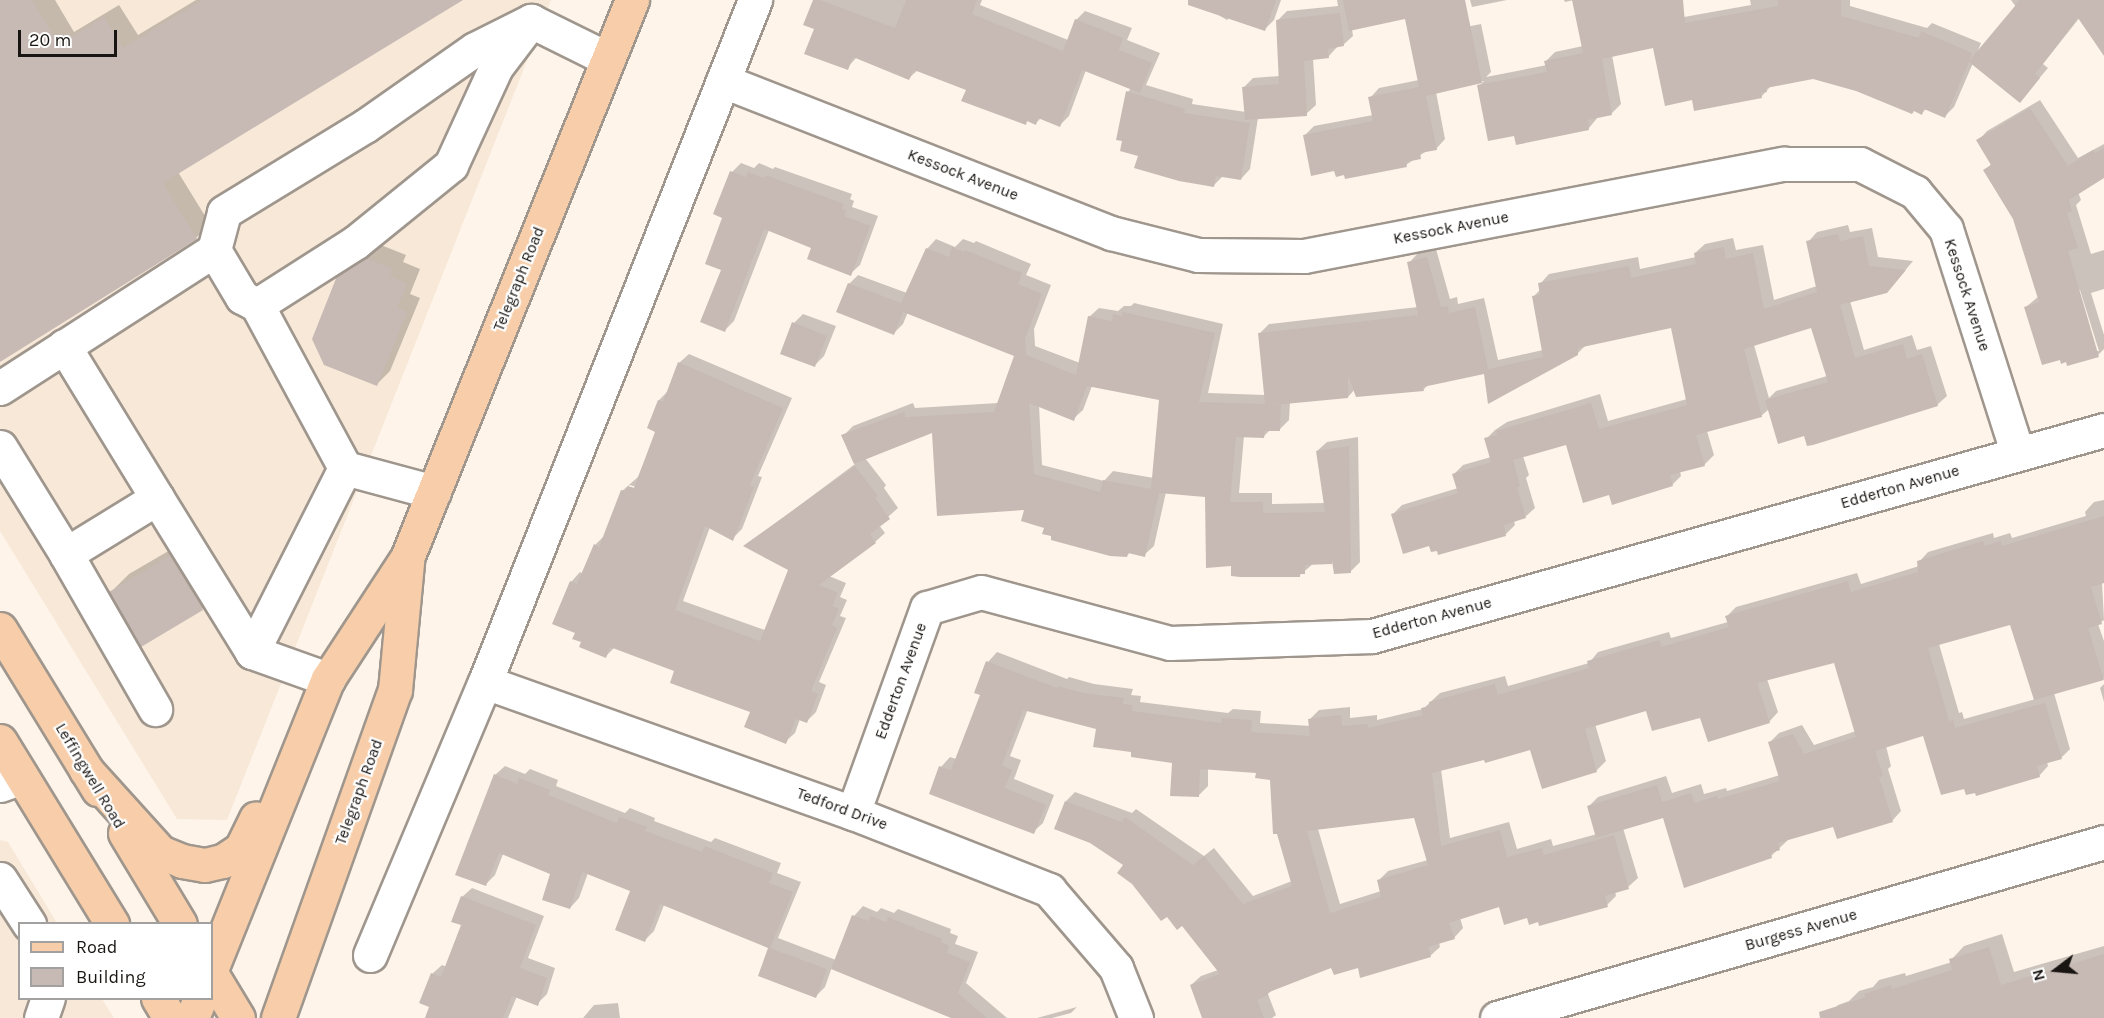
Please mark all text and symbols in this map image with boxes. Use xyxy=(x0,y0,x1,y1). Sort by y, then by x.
scale bar xyxy=(21,18,120,56)
text: 20 m xyxy=(29,29,71,51)
street label: Kessock Avenue xyxy=(905,145,1021,205)
street label: Kessock Avenue xyxy=(1392,207,1510,249)
street label: Telegraph Road xyxy=(489,224,549,334)
street label: Kessock Avenue xyxy=(1940,236,1994,354)
street label: Edderton Avenue xyxy=(1838,461,1962,513)
street label: Edderton Avenue xyxy=(1370,593,1494,643)
street label: Edderton Avenue xyxy=(871,620,931,742)
street label: Leffingwell Road xyxy=(51,720,129,832)
street label: Telegraph Road xyxy=(331,737,387,847)
street label: Tedford Drive xyxy=(794,784,890,834)
street label: Burgess Avenue xyxy=(1743,905,1859,955)
legend xyxy=(18,922,213,1000)
text: Road xyxy=(76,936,117,958)
north arrow xyxy=(2026,940,2086,1000)
text: Building xyxy=(76,966,146,988)
text: N xyxy=(2028,967,2049,983)

